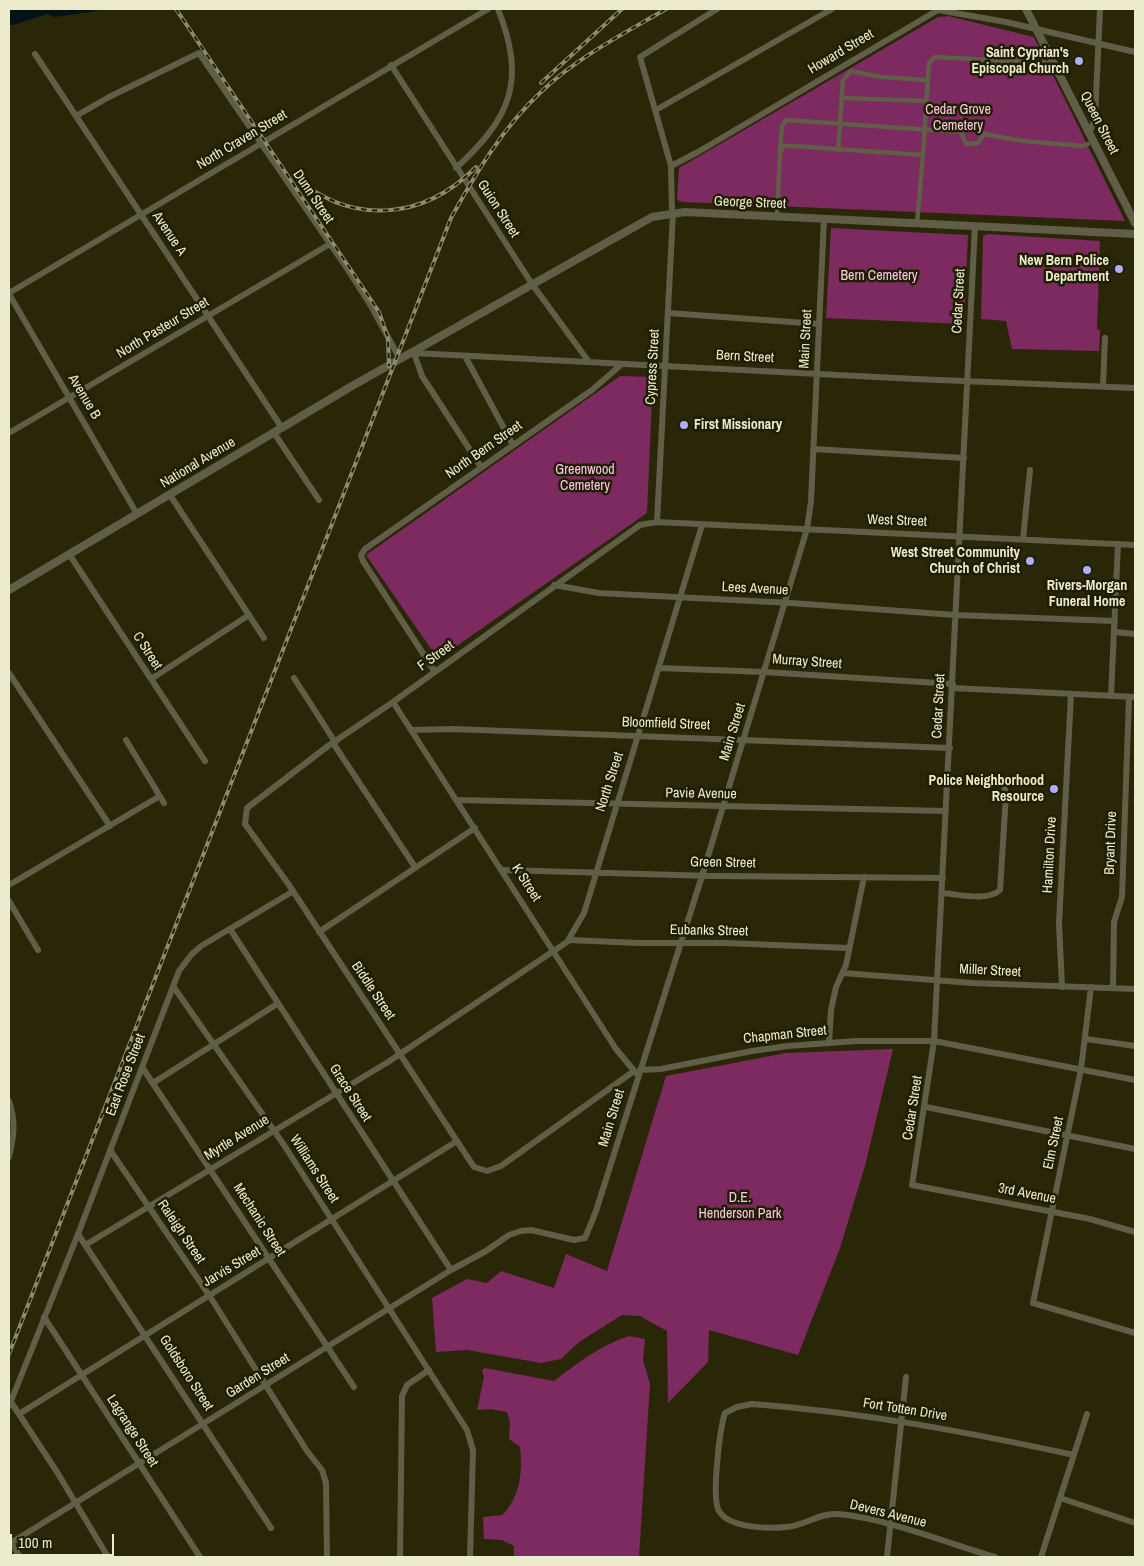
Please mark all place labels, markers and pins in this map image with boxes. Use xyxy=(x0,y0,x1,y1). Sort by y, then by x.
place label: Saint Cyprian's Episcopal Church xyxy=(971,45,1069,78)
marker: Saint Cyprian's Episcopal Church xyxy=(1073,55,1085,67)
place label: New Bern Police Department xyxy=(1019,253,1109,286)
marker: New Bern Police Department xyxy=(1113,263,1125,275)
place label: First Missionary xyxy=(694,417,782,433)
marker: First Missionary xyxy=(678,419,690,431)
place label: West Street Community Church of Christ xyxy=(891,545,1020,578)
marker: West Street Community Church of Christ xyxy=(1024,555,1036,567)
marker: Rivers-Morgan Funeral Home xyxy=(1081,564,1093,576)
place label: Rivers-Morgan Funeral Home xyxy=(1047,578,1127,610)
place label: Police Neighborhood Resource xyxy=(929,773,1044,806)
marker: Police Neighborhood Resource xyxy=(1048,783,1060,795)

